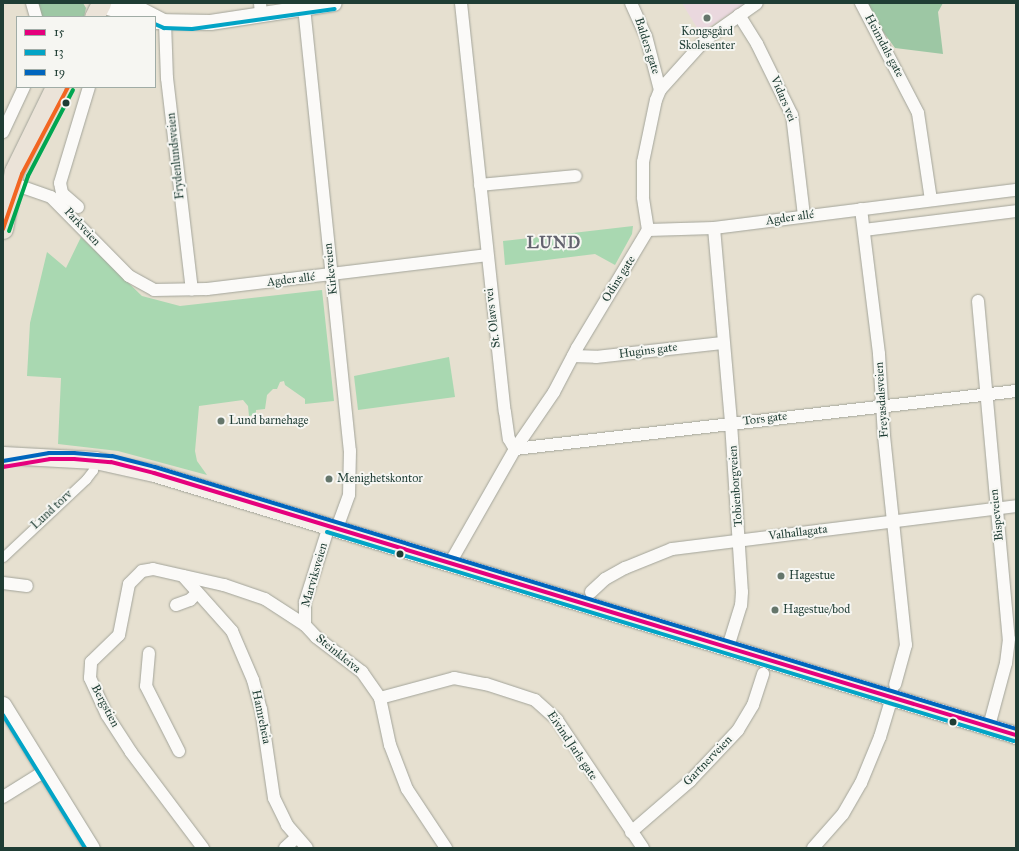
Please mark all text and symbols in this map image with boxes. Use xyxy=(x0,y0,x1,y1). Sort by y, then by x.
street label: Heimdals gate xyxy=(861,12,907,80)
marker: Kongsgård Skolesenter xyxy=(702,13,712,23)
legend xyxy=(16,16,156,88)
street label: Balders gate xyxy=(631,16,663,76)
text: 15 xyxy=(54,25,64,39)
place label: Kongsgård Skolesenter xyxy=(679,25,735,53)
text: 13 xyxy=(54,45,64,59)
text: 19 xyxy=(54,65,65,79)
street label: Vidars vei xyxy=(767,74,799,124)
unlabelled marker xyxy=(61,98,71,108)
street label: Frydenlundsveien xyxy=(164,112,188,200)
street label: Parkveien xyxy=(61,205,103,249)
street label: Agder allé xyxy=(765,208,815,228)
district label: LUND xyxy=(527,233,581,253)
street label: Kirkeveien xyxy=(321,242,341,296)
street label: Odins gate xyxy=(599,253,639,305)
street label: Agder allé xyxy=(266,270,316,290)
street label: St. Olavs vei xyxy=(482,287,504,349)
street label: Hugins gate xyxy=(618,340,678,362)
street label: Freyasdalsveien xyxy=(872,362,892,438)
street label: Tors gate xyxy=(742,409,788,429)
place label: Lund barnehage xyxy=(229,414,309,428)
marker: Lund barnehage xyxy=(216,416,226,426)
street label: Tobienborgveien xyxy=(726,445,746,527)
place label: Menighetskontor xyxy=(337,472,423,486)
marker: Menighetskontor xyxy=(324,474,334,484)
street label: Lund torv xyxy=(28,487,76,533)
street label: Bispeveien xyxy=(987,488,1007,542)
street label: Valhallagata xyxy=(768,522,828,544)
street label: Marviksveien xyxy=(299,541,331,609)
unlabelled marker xyxy=(395,549,405,559)
place label: Hagestue xyxy=(789,569,835,583)
marker: Hagestue xyxy=(776,571,786,581)
place label: Hagestue/bod xyxy=(783,603,850,617)
marker: Hagestue/bod xyxy=(770,605,780,615)
street label: Steinkleiva xyxy=(313,632,363,676)
street label: Bergstien xyxy=(88,682,122,730)
street label: Hamreheia xyxy=(248,689,274,745)
street label: Eivind Jarls gate xyxy=(544,709,600,783)
unlabelled marker xyxy=(948,717,958,727)
street label: Gartnerveien xyxy=(681,733,735,789)

